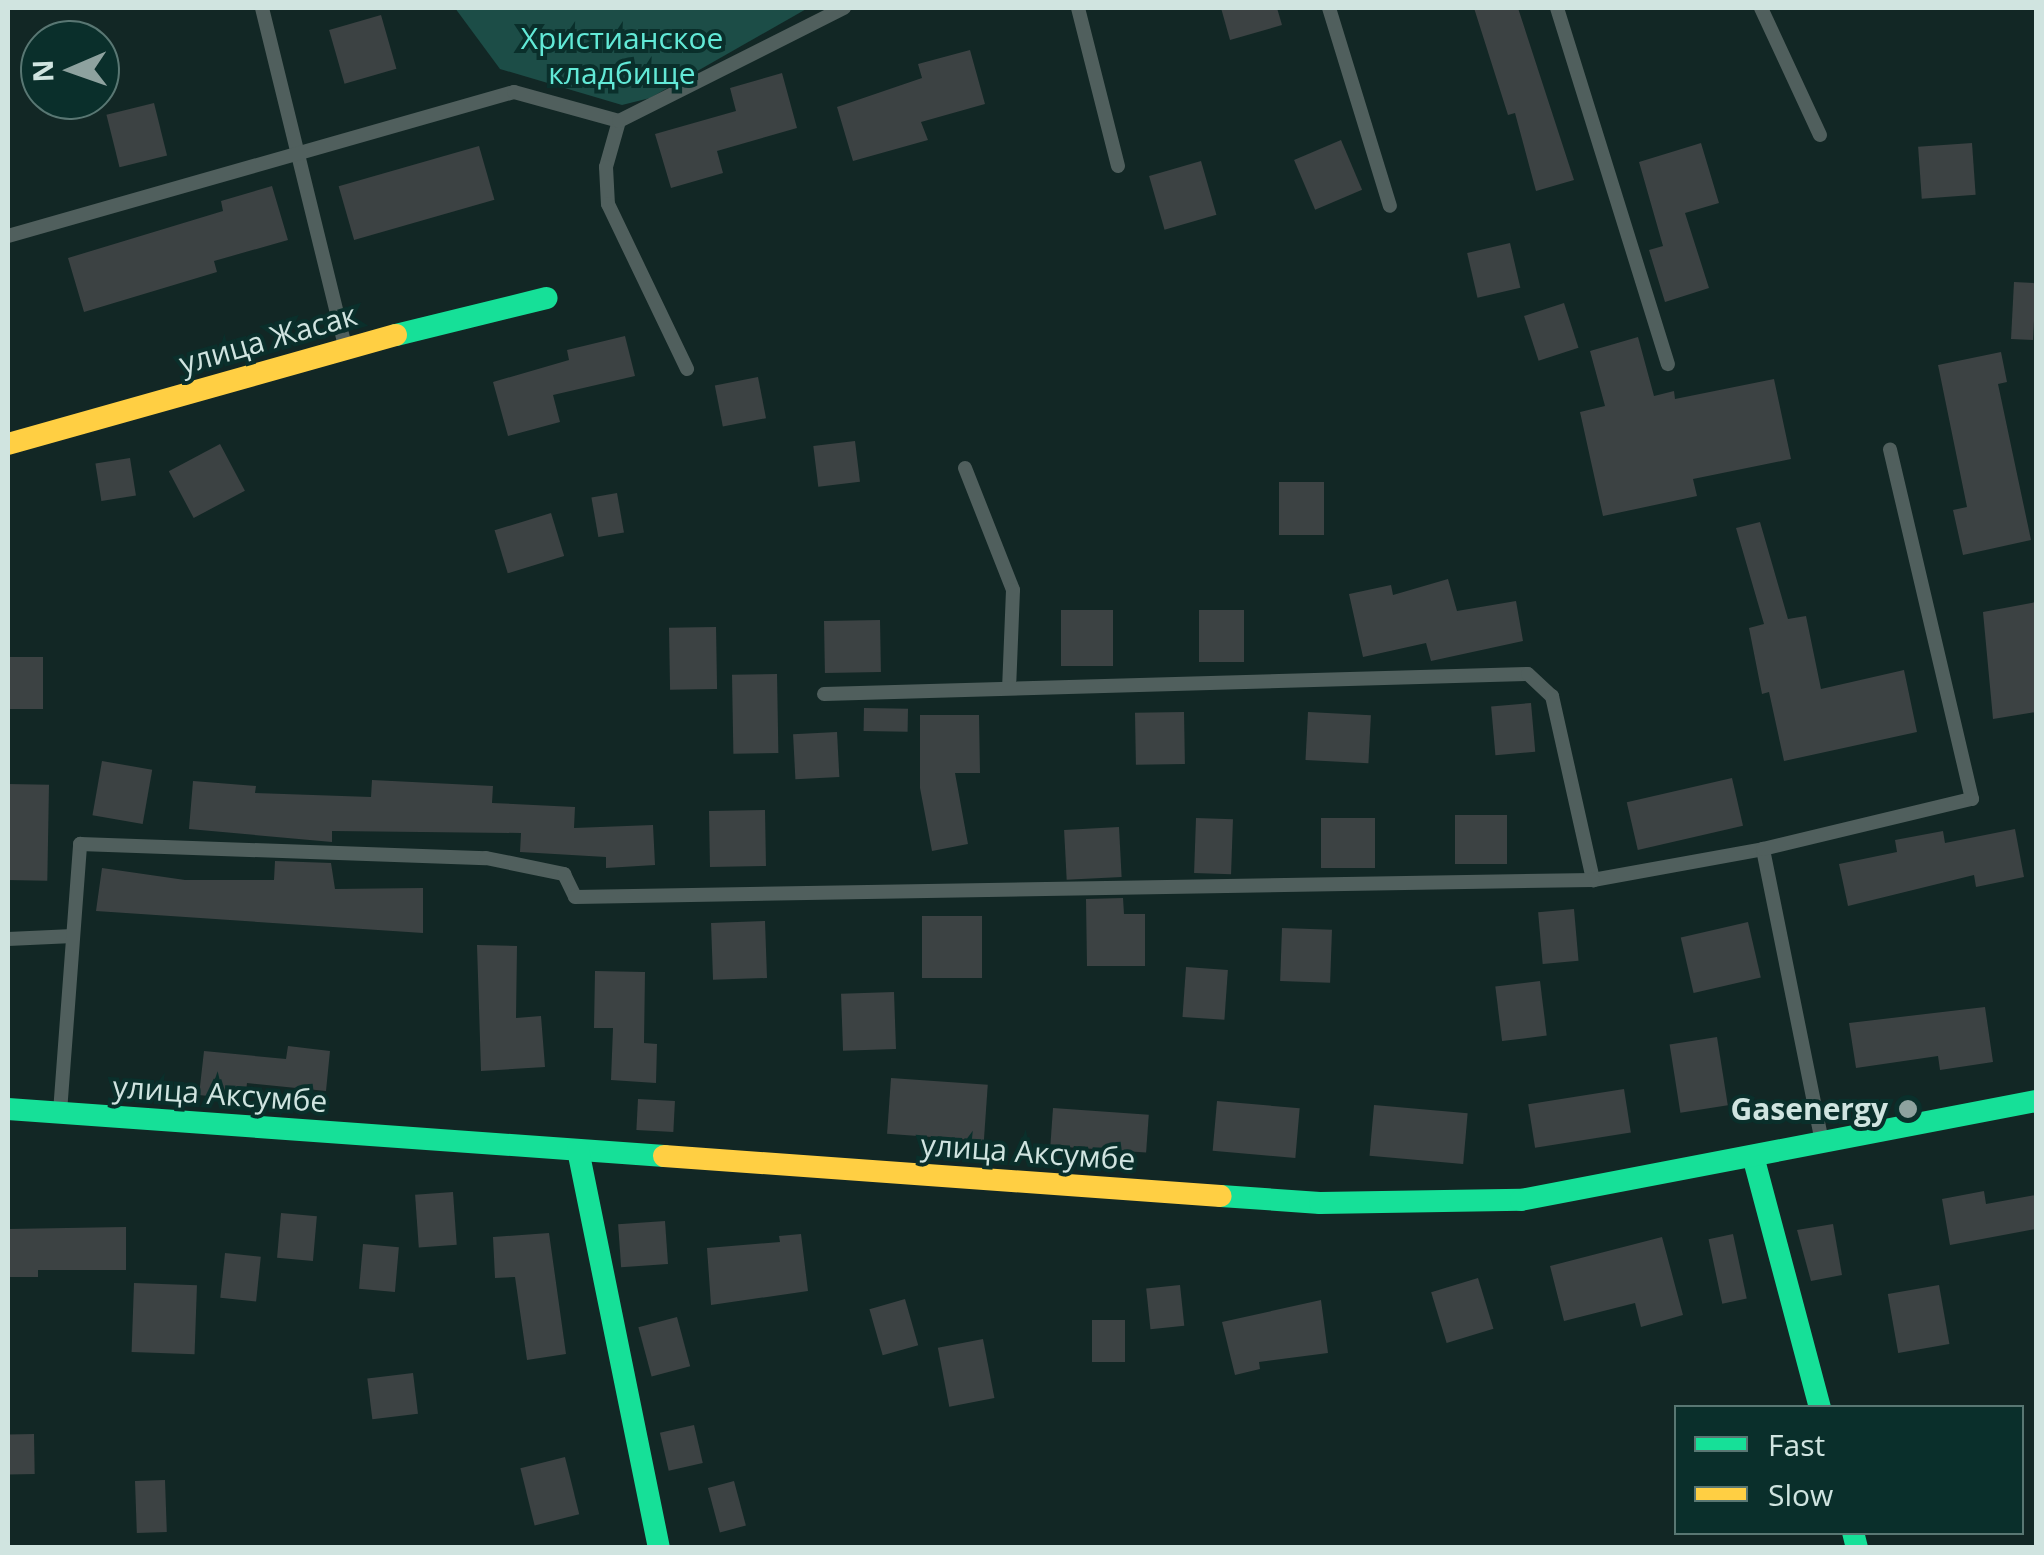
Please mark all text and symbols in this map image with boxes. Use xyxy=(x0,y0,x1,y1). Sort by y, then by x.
north arrow xyxy=(20,20,120,120)
park label: Христианское кладбище xyxy=(521,20,723,90)
text: N xyxy=(23,59,61,83)
street label: улица Жасак xyxy=(175,296,361,382)
street label: улица Аксумбе xyxy=(111,1069,329,1119)
place label: Gasenergy xyxy=(1730,1091,1888,1127)
marker: Gasenergy xyxy=(1897,1098,1919,1120)
street label: улица Аксумбе xyxy=(919,1127,1137,1177)
legend xyxy=(1674,1405,2024,1535)
text: Fast xyxy=(1768,1424,1825,1465)
text: Slow xyxy=(1768,1474,1833,1515)

